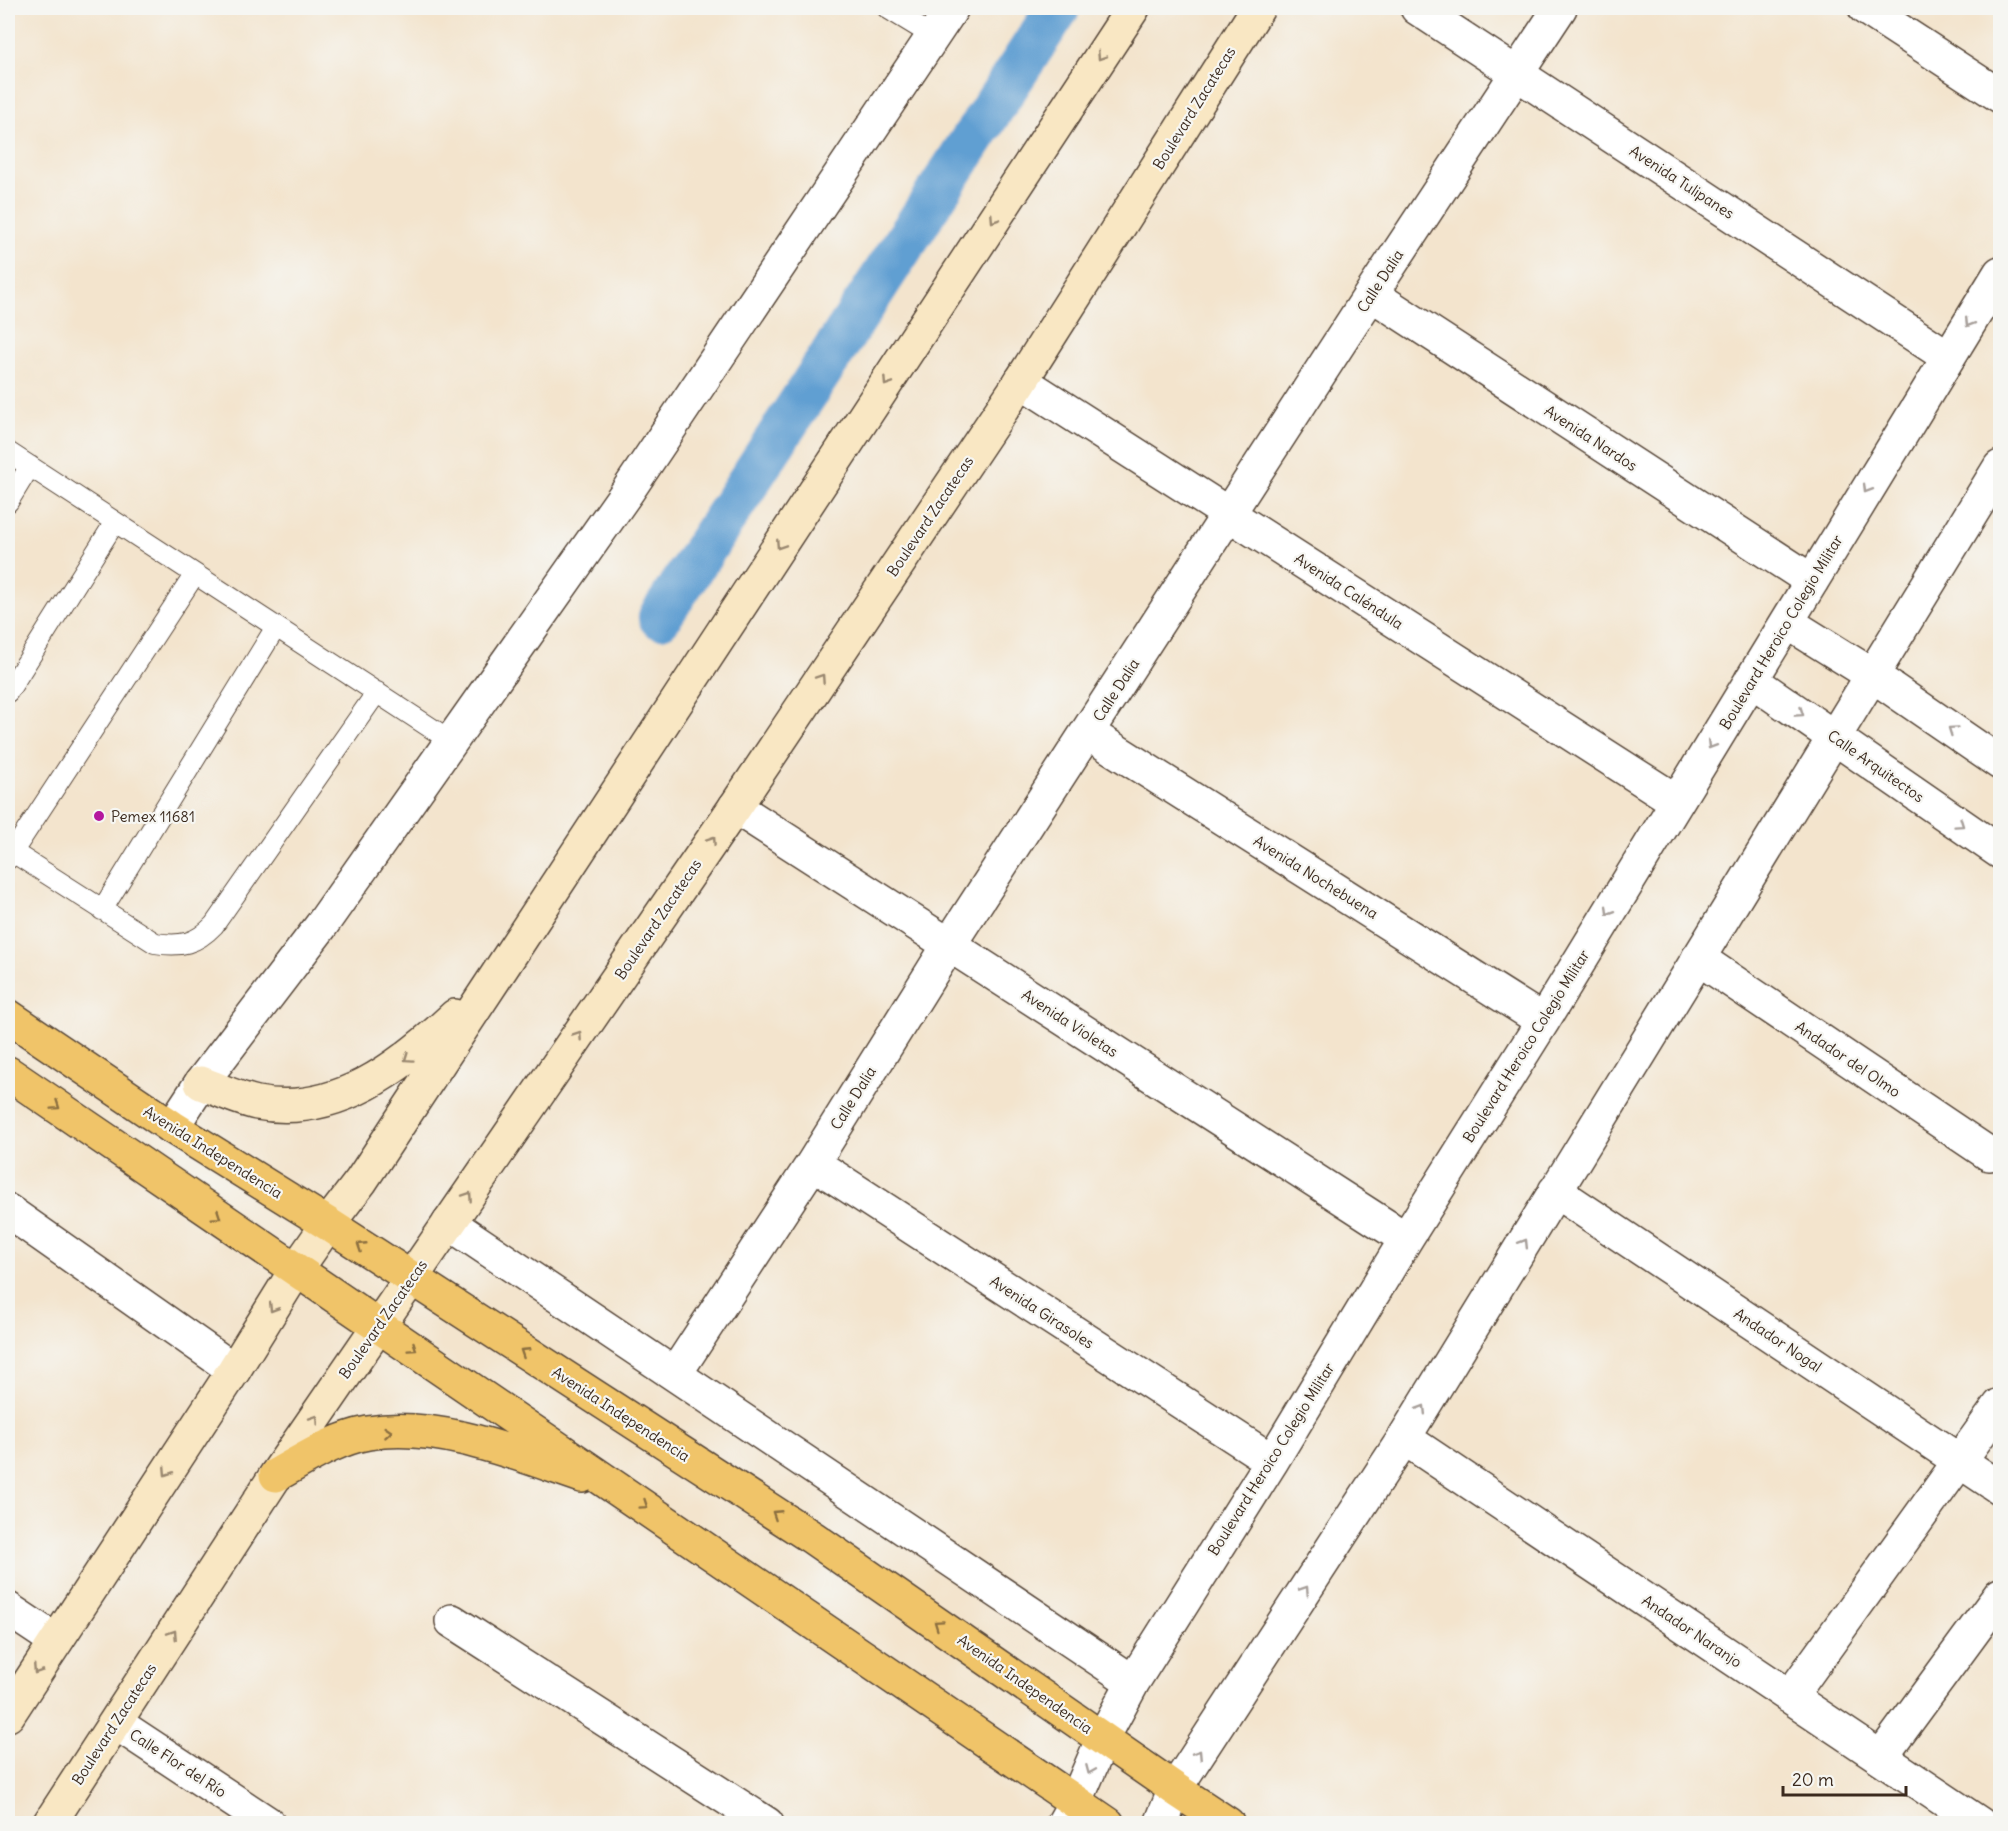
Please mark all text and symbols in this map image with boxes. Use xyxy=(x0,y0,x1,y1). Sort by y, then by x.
street label: Boulevard Zacatecas xyxy=(1149,43,1240,173)
one-way arrow xyxy=(1097,50,1108,61)
street label: Avenida Tulipanes xyxy=(1626,141,1738,223)
one-way arrow xyxy=(990,213,1001,224)
street label: Calle Dalia xyxy=(1353,246,1408,316)
one-way arrow xyxy=(1965,317,1977,327)
one-way arrow xyxy=(883,376,894,387)
street label: Avenida Nardos xyxy=(1541,401,1641,475)
street label: Boulevard Zacatecas xyxy=(883,452,977,580)
one-way arrow xyxy=(1863,483,1875,493)
street label: Boulevard Heroico Colegio Militar xyxy=(1715,531,1847,733)
one-way arrow xyxy=(776,539,787,550)
street label: Avenida Caléndula xyxy=(1291,549,1407,633)
street label: Calle Dalia xyxy=(1089,655,1144,725)
one-way arrow xyxy=(814,674,826,684)
one-way arrow xyxy=(1793,706,1804,717)
street label: Calle Arquitectos xyxy=(1824,726,1928,806)
one-way arrow xyxy=(1948,726,1959,737)
one-way arrow xyxy=(1707,738,1718,749)
place label: Pemex 11681 xyxy=(111,807,195,826)
marker: Pemex 11681 xyxy=(92,809,106,823)
one-way arrow xyxy=(1954,817,1965,828)
street label: Avenida Nochebuena xyxy=(1250,831,1382,923)
one-way arrow xyxy=(705,835,716,846)
street label: Boulevard Zacatecas xyxy=(611,855,705,983)
one-way arrow xyxy=(1605,905,1617,915)
street label: Boulevard Heroico Colegio Militar xyxy=(1459,946,1593,1146)
street label: Avenida Violetas xyxy=(1018,985,1122,1061)
street label: Andador del Olmo xyxy=(1792,1017,1904,1101)
one-way arrow xyxy=(571,1031,582,1042)
one-way arrow xyxy=(404,1050,415,1061)
street label: Calle Dalia xyxy=(826,1062,880,1133)
one-way arrow xyxy=(49,1099,60,1110)
street label: Avenida Independencia xyxy=(140,1101,286,1203)
one-way arrow xyxy=(461,1192,472,1203)
one-way arrow xyxy=(210,1209,221,1220)
one-way arrow xyxy=(1516,1239,1528,1249)
one-way arrow xyxy=(356,1242,367,1253)
street label: Boulevard Zacatecas xyxy=(335,1256,431,1382)
street label: Avenida Girasoles xyxy=(986,1271,1098,1353)
one-way arrow xyxy=(268,1302,280,1312)
street label: Andador Nogal xyxy=(1731,1304,1825,1376)
one-way arrow xyxy=(407,1341,418,1352)
one-way arrow xyxy=(520,1347,530,1359)
street label: Boulevard Heroico Colegio Militar xyxy=(1204,1359,1338,1559)
street label: Avenida Independencia xyxy=(549,1362,694,1466)
one-way arrow xyxy=(1414,1405,1426,1415)
one-way arrow xyxy=(308,1414,319,1425)
one-way arrow xyxy=(384,1425,393,1438)
one-way arrow xyxy=(163,1465,174,1476)
one-way arrow xyxy=(637,1498,648,1509)
one-way arrow xyxy=(772,1510,782,1522)
one-way arrow xyxy=(1298,1586,1309,1597)
street label: Andador Naranjo xyxy=(1638,1591,1746,1671)
one-way arrow xyxy=(933,1620,944,1631)
one-way arrow xyxy=(166,1630,178,1640)
street label: Avenida Independencia xyxy=(954,1630,1096,1738)
street label: Boulevard Zacatecas xyxy=(68,1659,161,1788)
one-way arrow xyxy=(33,1663,44,1674)
street label: Calle Flor del Río xyxy=(126,1725,230,1801)
one-way arrow xyxy=(1191,1750,1203,1760)
scale bar xyxy=(1783,1759,1906,1797)
one-way arrow xyxy=(1085,1763,1097,1774)
text: 20 m xyxy=(1792,1768,1834,1791)

